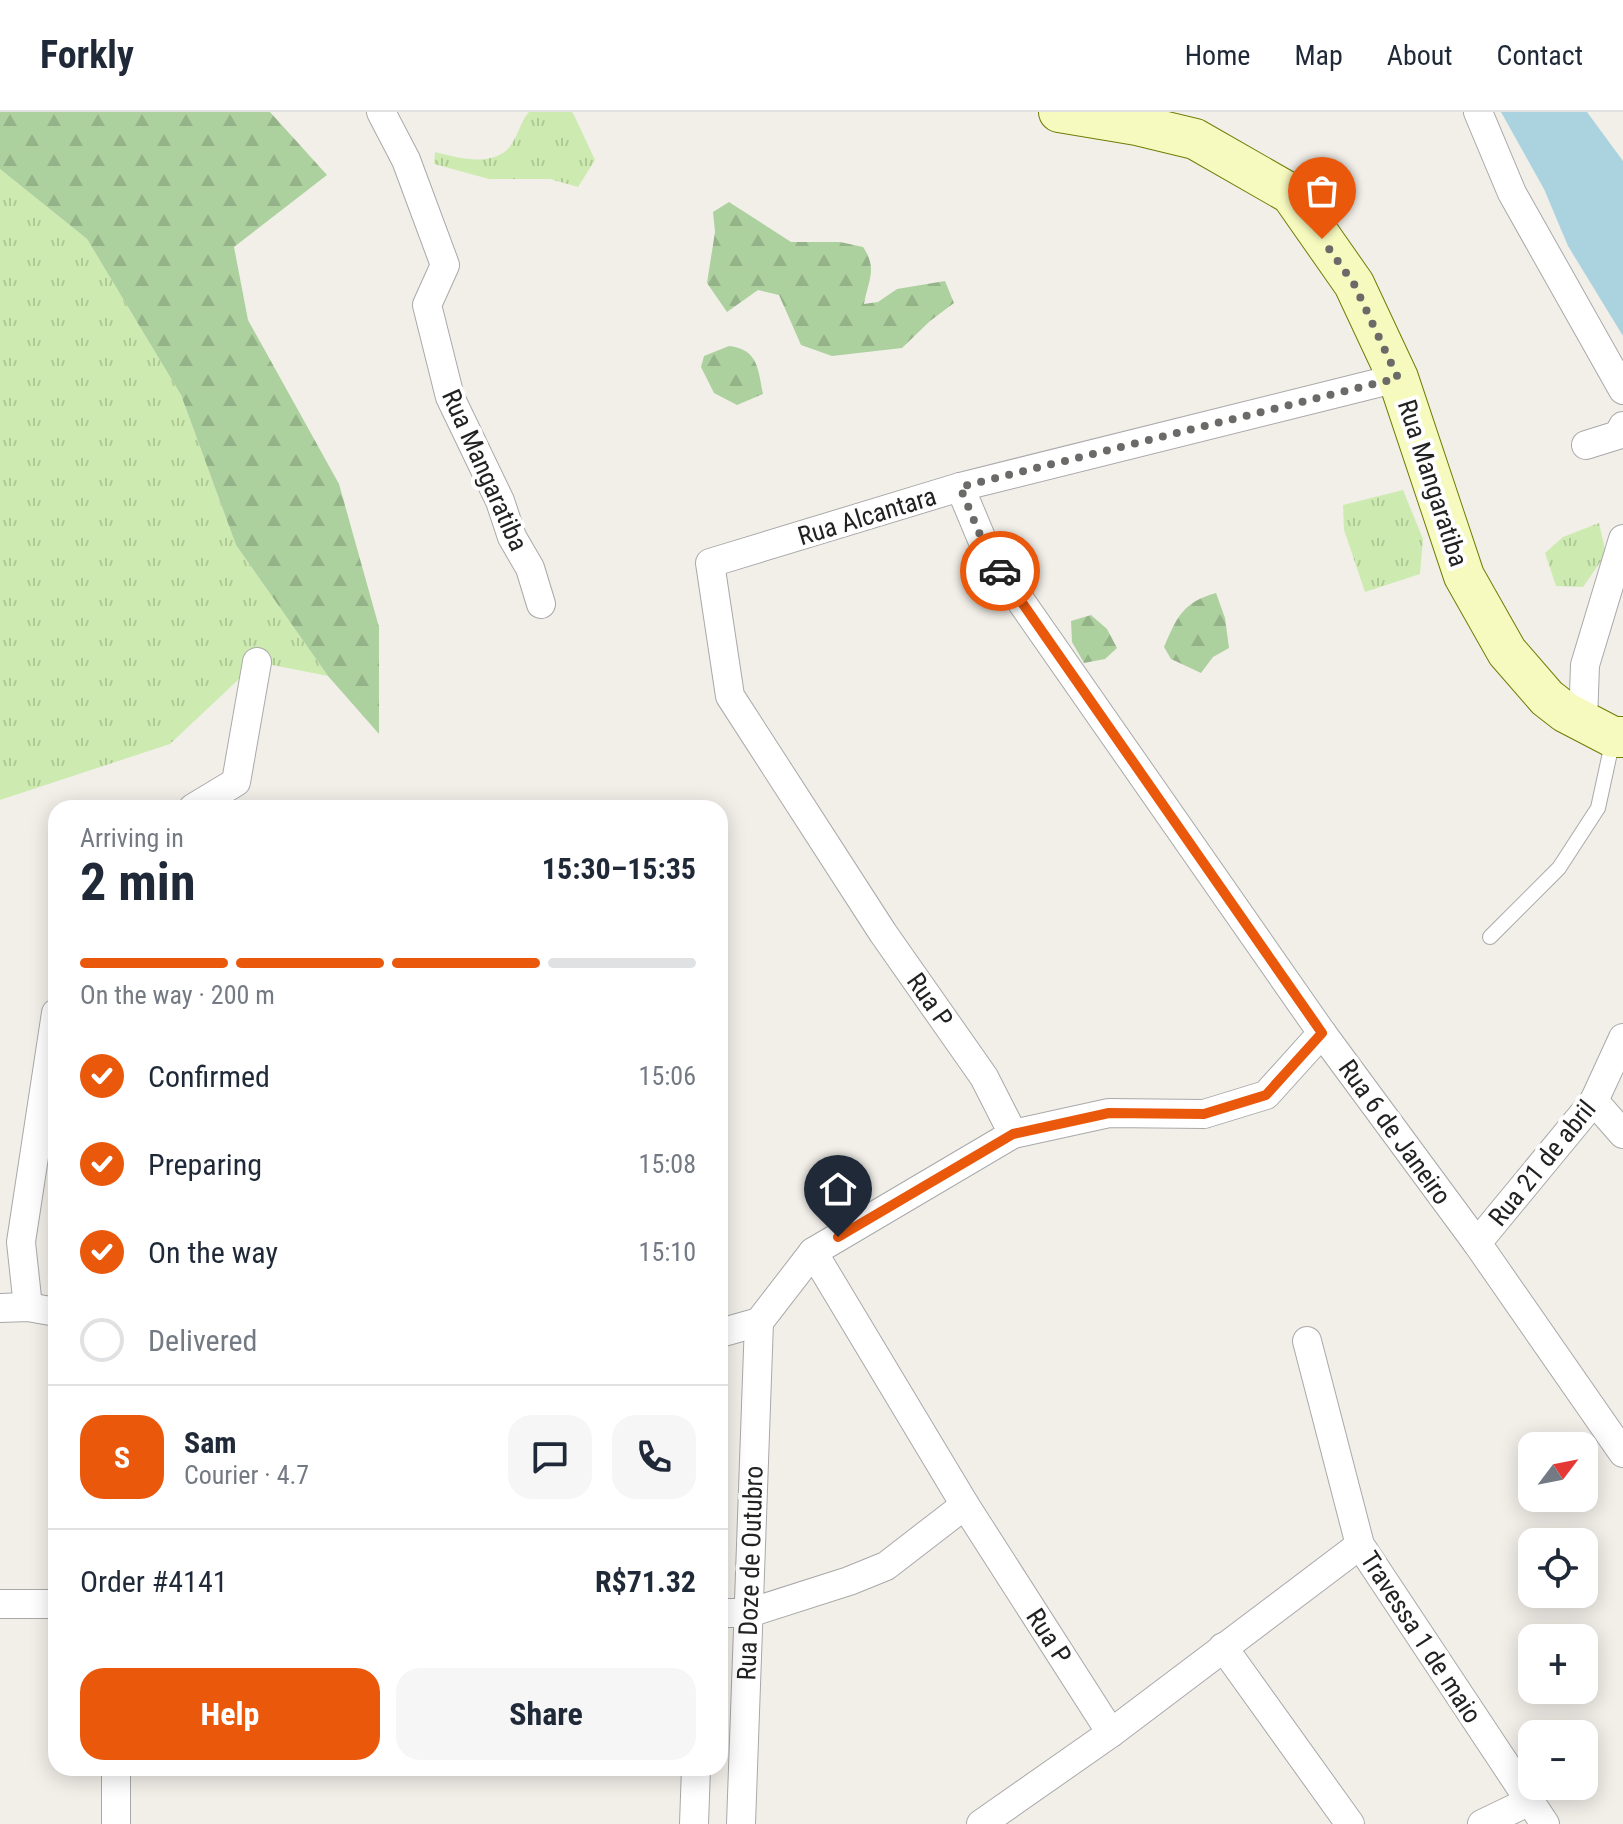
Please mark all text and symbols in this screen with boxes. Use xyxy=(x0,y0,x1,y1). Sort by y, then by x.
text: Forkly xyxy=(40,33,134,77)
text: Home xyxy=(1185,39,1250,72)
text: Map xyxy=(1294,39,1343,72)
text: About xyxy=(1387,39,1453,72)
text: Contact xyxy=(1497,39,1583,72)
pin xyxy=(1288,157,1356,239)
icon: bag xyxy=(1300,169,1344,213)
street label: Rua Mangaratiba xyxy=(436,385,534,555)
street label: Rua Mangaratiba xyxy=(1392,396,1474,570)
street label: Rua Alcantara xyxy=(794,481,940,551)
courier xyxy=(960,531,1040,611)
icon: car xyxy=(978,549,1022,593)
text: Arriving in xyxy=(80,823,184,853)
text: 15:30–15:35 xyxy=(542,851,696,886)
text: 2 min xyxy=(80,852,196,913)
street label: Rua P xyxy=(901,967,959,1033)
text: On the way · 200 m xyxy=(80,980,275,1010)
icon: check xyxy=(80,1054,124,1098)
street label: Rua 6 de Janeiro xyxy=(1333,1054,1457,1210)
text: Confirmed xyxy=(148,1059,270,1094)
text: 15:06 xyxy=(639,1061,696,1091)
street label: Rua 21 de abril xyxy=(1482,1094,1602,1232)
icon: check xyxy=(80,1142,124,1186)
text: Preparing xyxy=(148,1147,262,1182)
text: 15:08 xyxy=(639,1149,696,1179)
pin xyxy=(804,1155,872,1237)
icon: home xyxy=(816,1167,860,1211)
icon: check xyxy=(80,1230,124,1274)
text: On the way xyxy=(148,1235,278,1270)
text: 15:10 xyxy=(639,1237,696,1267)
text: Delivered xyxy=(148,1323,257,1358)
button: chat xyxy=(508,1415,592,1499)
button: phone xyxy=(612,1415,696,1499)
text: Sam xyxy=(184,1425,237,1460)
north arrow xyxy=(1518,1432,1598,1512)
map controls xyxy=(1518,1432,1598,1800)
text: S xyxy=(114,1440,130,1475)
text: Courier · 4.7 xyxy=(184,1460,309,1490)
street label: Rua Doze de Outubro xyxy=(731,1465,769,1681)
button: locate xyxy=(1518,1528,1598,1608)
street label: Travessa 1 de maio xyxy=(1354,1546,1488,1728)
text: Order #4141 xyxy=(80,1564,228,1599)
text: R$71.32 xyxy=(595,1564,696,1599)
street label: Rua P xyxy=(1020,1603,1078,1669)
button: + xyxy=(1518,1624,1598,1704)
button: Help xyxy=(80,1668,380,1760)
button: Share xyxy=(396,1668,696,1760)
button: − xyxy=(1518,1720,1598,1800)

